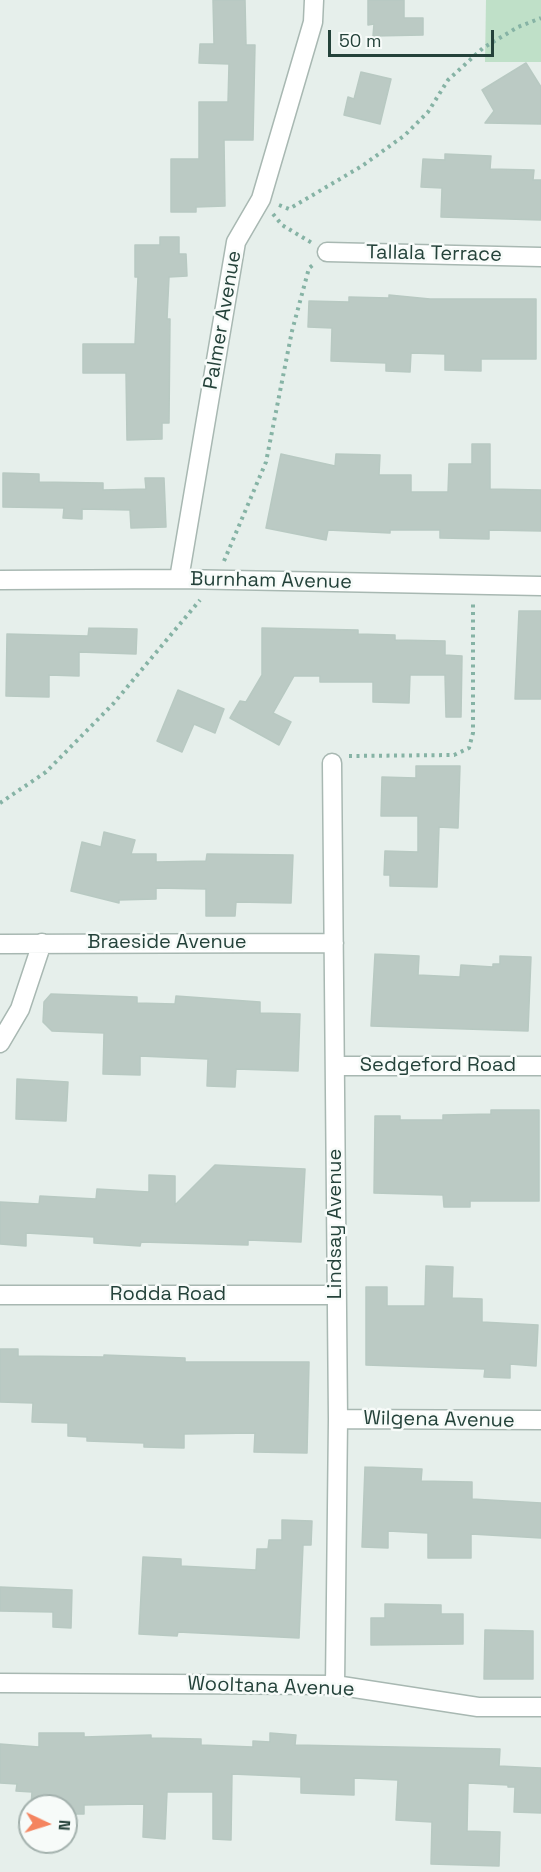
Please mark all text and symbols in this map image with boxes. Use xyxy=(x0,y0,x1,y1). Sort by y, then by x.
scale bar xyxy=(331,18,498,56)
text: 50 m xyxy=(339,29,381,52)
street label: Tallala Terrace xyxy=(366,241,502,267)
street label: Palmer Avenue xyxy=(199,249,247,391)
street label: Burnham Avenue xyxy=(190,568,352,594)
street label: Braeside Avenue xyxy=(87,931,247,955)
street label: Sedgeford Road xyxy=(360,1054,516,1078)
street label: Lindsay Avenue xyxy=(324,1149,348,1299)
street label: Rodda Road xyxy=(110,1283,226,1307)
street label: Wilgena Avenue xyxy=(363,1407,515,1433)
street label: Wooltana Avenue xyxy=(187,1672,355,1702)
north arrow xyxy=(18,1794,78,1854)
text: N xyxy=(54,1819,75,1831)

